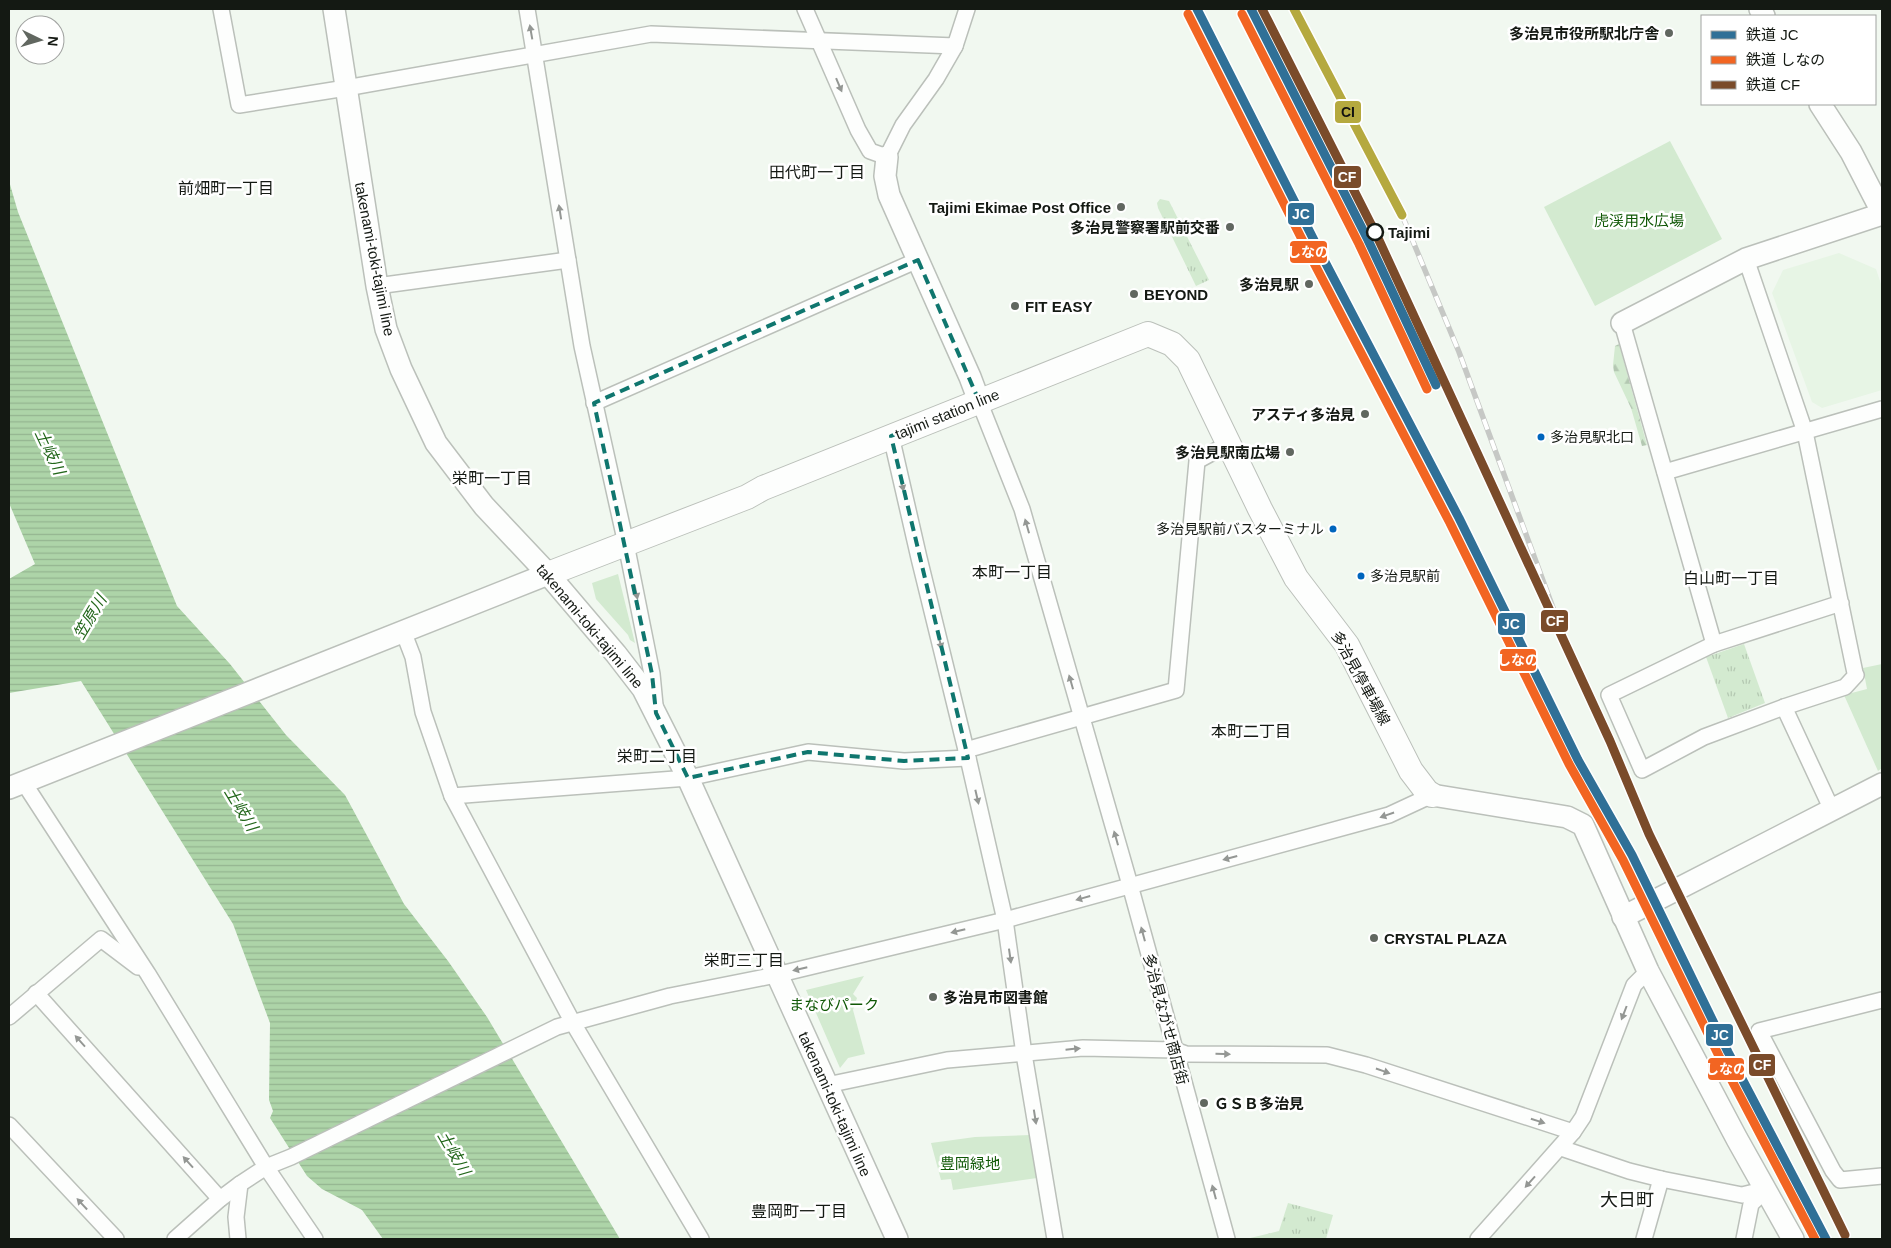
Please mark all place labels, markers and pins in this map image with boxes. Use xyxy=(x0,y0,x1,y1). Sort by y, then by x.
place label: 多治見市役所駅北庁舎 xyxy=(1509,25,1660,42)
marker: 多治見市役所駅北庁舎 xyxy=(1663,27,1675,39)
place label: Tajimi Ekimae Post Office xyxy=(929,199,1111,216)
marker: Tajimi Ekimae Post Office xyxy=(1115,201,1127,213)
place label: 多治見警察署駅前交番 xyxy=(1070,219,1220,236)
marker: 多治見警察署駅前交番 xyxy=(1224,221,1236,233)
marker: Tajimi xyxy=(1366,223,1384,241)
place label: Tajimi xyxy=(1388,224,1430,241)
place label: 多治見駅 xyxy=(1239,276,1299,293)
marker: 多治見駅 xyxy=(1303,278,1315,290)
place label: BEYOND xyxy=(1144,286,1208,303)
marker: BEYOND xyxy=(1128,288,1140,300)
place label: FIT EASY xyxy=(1025,298,1093,315)
marker: FIT EASY xyxy=(1009,300,1021,312)
place label: アスティ多治見 xyxy=(1251,406,1355,423)
marker: アスティ多治見 xyxy=(1359,408,1371,420)
place label: 多治見駅北口 xyxy=(1550,429,1634,445)
marker: 多治見駅北口 xyxy=(1536,432,1546,442)
place label: 多治見駅南広場 xyxy=(1175,444,1280,461)
marker: 多治見駅南広場 xyxy=(1284,446,1296,458)
place label: 多治見駅前バスターミナル xyxy=(1156,521,1324,537)
marker: 多治見駅前バスターミナル xyxy=(1328,524,1338,534)
place label: 多治見駅前 xyxy=(1370,568,1440,584)
marker: 多治見駅前 xyxy=(1356,571,1366,581)
place label: CRYSTAL PLAZA xyxy=(1384,930,1507,947)
marker: CRYSTAL PLAZA xyxy=(1368,932,1380,944)
place label: 多治見市図書館 xyxy=(943,989,1048,1006)
marker: 多治見市図書館 xyxy=(927,991,939,1003)
place label: ＧＳＢ多治見 xyxy=(1214,1095,1304,1112)
marker: ＧＳＢ多治見 xyxy=(1198,1097,1210,1109)

